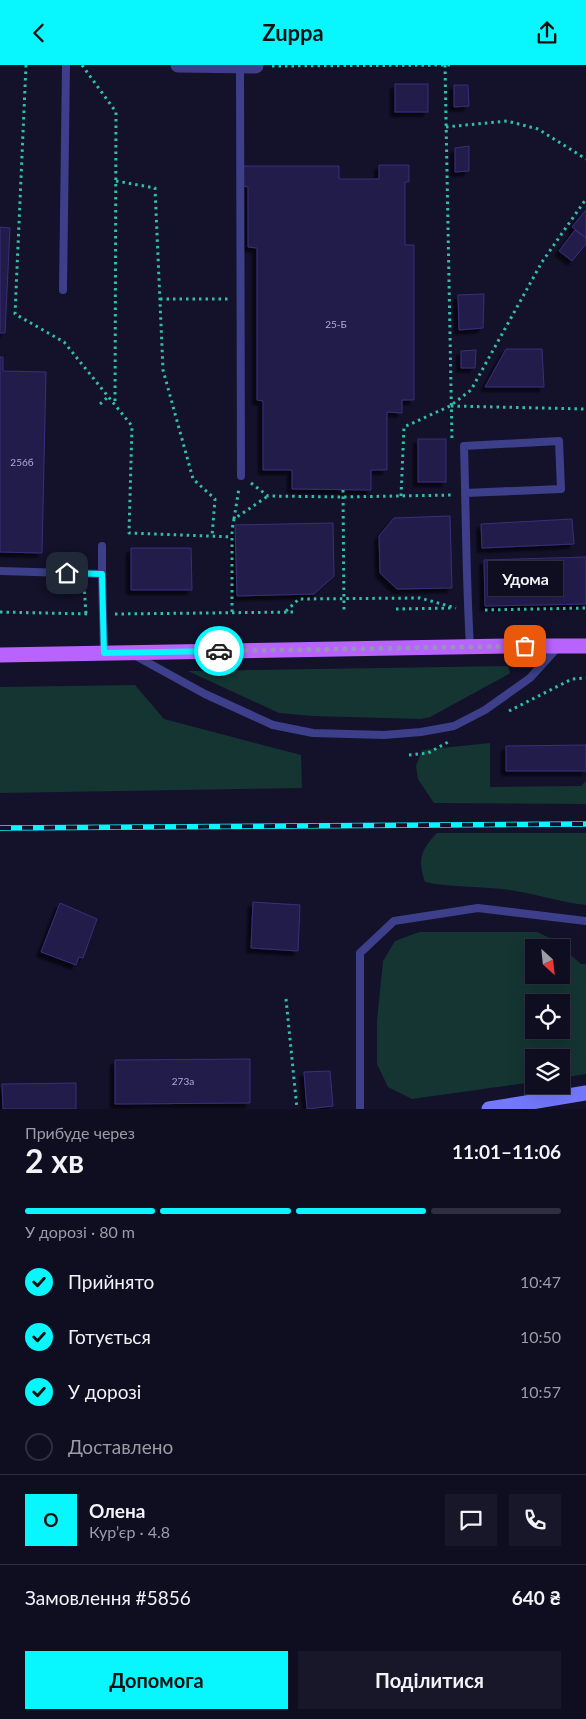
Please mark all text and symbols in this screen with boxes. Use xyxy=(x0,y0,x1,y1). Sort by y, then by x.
icon: back xyxy=(25,19,53,47)
text: Zuppa xyxy=(262,19,324,46)
icon: share xyxy=(533,19,561,47)
house number: 25-Б xyxy=(325,318,347,330)
house number: 256б xyxy=(10,456,34,468)
pin xyxy=(46,552,88,594)
icon: home xyxy=(53,559,81,587)
callout: Удома xyxy=(488,561,562,596)
text: Удома xyxy=(502,569,549,588)
pin xyxy=(504,625,546,667)
courier xyxy=(194,626,244,676)
icon: bag xyxy=(511,632,539,660)
icon: car xyxy=(205,637,233,665)
north arrow xyxy=(525,939,570,984)
map controls xyxy=(525,939,570,1094)
button: locate xyxy=(525,994,570,1039)
button: layers xyxy=(525,1049,570,1094)
house number: 273а xyxy=(172,1075,194,1087)
text: Прибуде через xyxy=(25,1123,135,1142)
text: 11:01–11:06 xyxy=(452,1140,561,1163)
text: 2 хв xyxy=(25,1141,84,1180)
text: У дорозі · 80 m xyxy=(25,1222,135,1241)
icon: check xyxy=(25,1268,53,1296)
text: Прийнято xyxy=(68,1270,154,1293)
text: 10:47 xyxy=(520,1272,561,1291)
icon: check xyxy=(25,1323,53,1351)
text: Готується xyxy=(68,1325,151,1348)
text: 10:50 xyxy=(520,1327,561,1346)
icon: check xyxy=(25,1378,53,1406)
text: У дорозі xyxy=(68,1380,141,1403)
text: 10:57 xyxy=(520,1382,561,1401)
text: Доставлено xyxy=(68,1435,173,1458)
button: chat xyxy=(445,1494,497,1546)
button: phone xyxy=(509,1494,561,1546)
text: Олена xyxy=(89,1499,145,1522)
text: О xyxy=(43,1508,59,1531)
text: Кур’єр · 4.8 xyxy=(89,1522,170,1541)
text: Замовлення #5856 xyxy=(25,1586,191,1609)
text: 640 ₴ xyxy=(512,1586,561,1609)
button: Допомога xyxy=(25,1651,288,1709)
button: Поділитися xyxy=(298,1651,561,1709)

